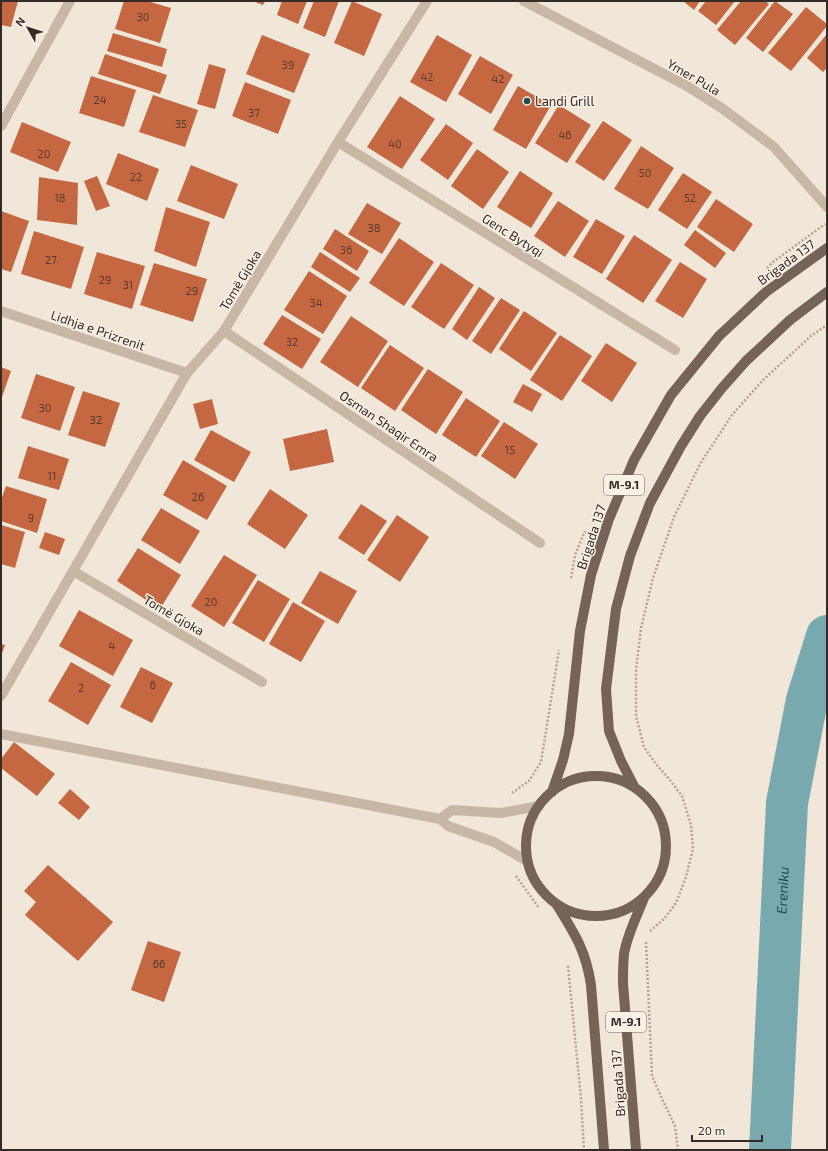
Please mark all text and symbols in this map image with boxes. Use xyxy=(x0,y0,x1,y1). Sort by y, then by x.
north arrow xyxy=(8,8,48,48)
house number: 30 xyxy=(137,10,149,23)
text: N xyxy=(12,14,27,29)
street label: Ymer Pula xyxy=(664,55,724,99)
house number: 39 xyxy=(282,58,294,71)
house number: 42 xyxy=(421,70,433,83)
house number: 42 xyxy=(492,72,504,85)
house number: 24 xyxy=(94,93,107,106)
place label: Landi Grill xyxy=(535,93,594,109)
marker: Landi Grill xyxy=(522,96,532,106)
house number: 37 xyxy=(248,106,260,119)
house number: 35 xyxy=(175,117,187,130)
house number: 46 xyxy=(558,128,572,141)
house number: 40 xyxy=(388,137,402,150)
house number: 20 xyxy=(38,147,50,160)
house number: 50 xyxy=(639,166,651,179)
house number: 22 xyxy=(130,170,142,183)
house number: 18 xyxy=(54,191,66,204)
house number: 52 xyxy=(684,191,696,204)
street label: Genc Bytyqi xyxy=(479,210,547,260)
house number: 38 xyxy=(368,221,380,234)
street label: Brigada 137 xyxy=(754,236,818,288)
house number: 36 xyxy=(340,243,352,256)
street label: Tomë Gjoka xyxy=(216,247,264,313)
house number: 27 xyxy=(45,253,57,266)
house number: 29 xyxy=(99,273,111,286)
house number: 31 xyxy=(123,278,133,291)
house number: 29 xyxy=(186,284,198,297)
house number: 34 xyxy=(310,296,323,309)
street label: Lidhja e Prizrenit xyxy=(49,306,147,354)
house number: 32 xyxy=(286,335,298,348)
street label: Osman Shaqir Emra xyxy=(337,387,441,465)
house number: 30 xyxy=(39,401,51,414)
house number: 32 xyxy=(90,413,102,426)
house number: 15 xyxy=(505,443,515,456)
house number: 11 xyxy=(48,469,56,482)
road number: M-9.1 xyxy=(604,475,644,495)
house number: 26 xyxy=(192,490,204,503)
street label: Brigada 137 xyxy=(573,502,609,572)
house number: 9 xyxy=(28,511,34,524)
street label: Tomë Gjoka xyxy=(141,591,207,639)
house number: 20 xyxy=(205,595,217,608)
house number: 4 xyxy=(109,639,116,652)
house number: 6 xyxy=(150,678,156,691)
house number: 2 xyxy=(78,681,84,694)
water label: Ereniku xyxy=(773,866,792,914)
house number: 66 xyxy=(153,957,165,970)
road number: M-9.1 xyxy=(606,1012,646,1032)
street label: Brigada 137 xyxy=(608,1049,628,1117)
scale bar xyxy=(692,1117,762,1143)
text: 20 m xyxy=(698,1123,725,1137)

